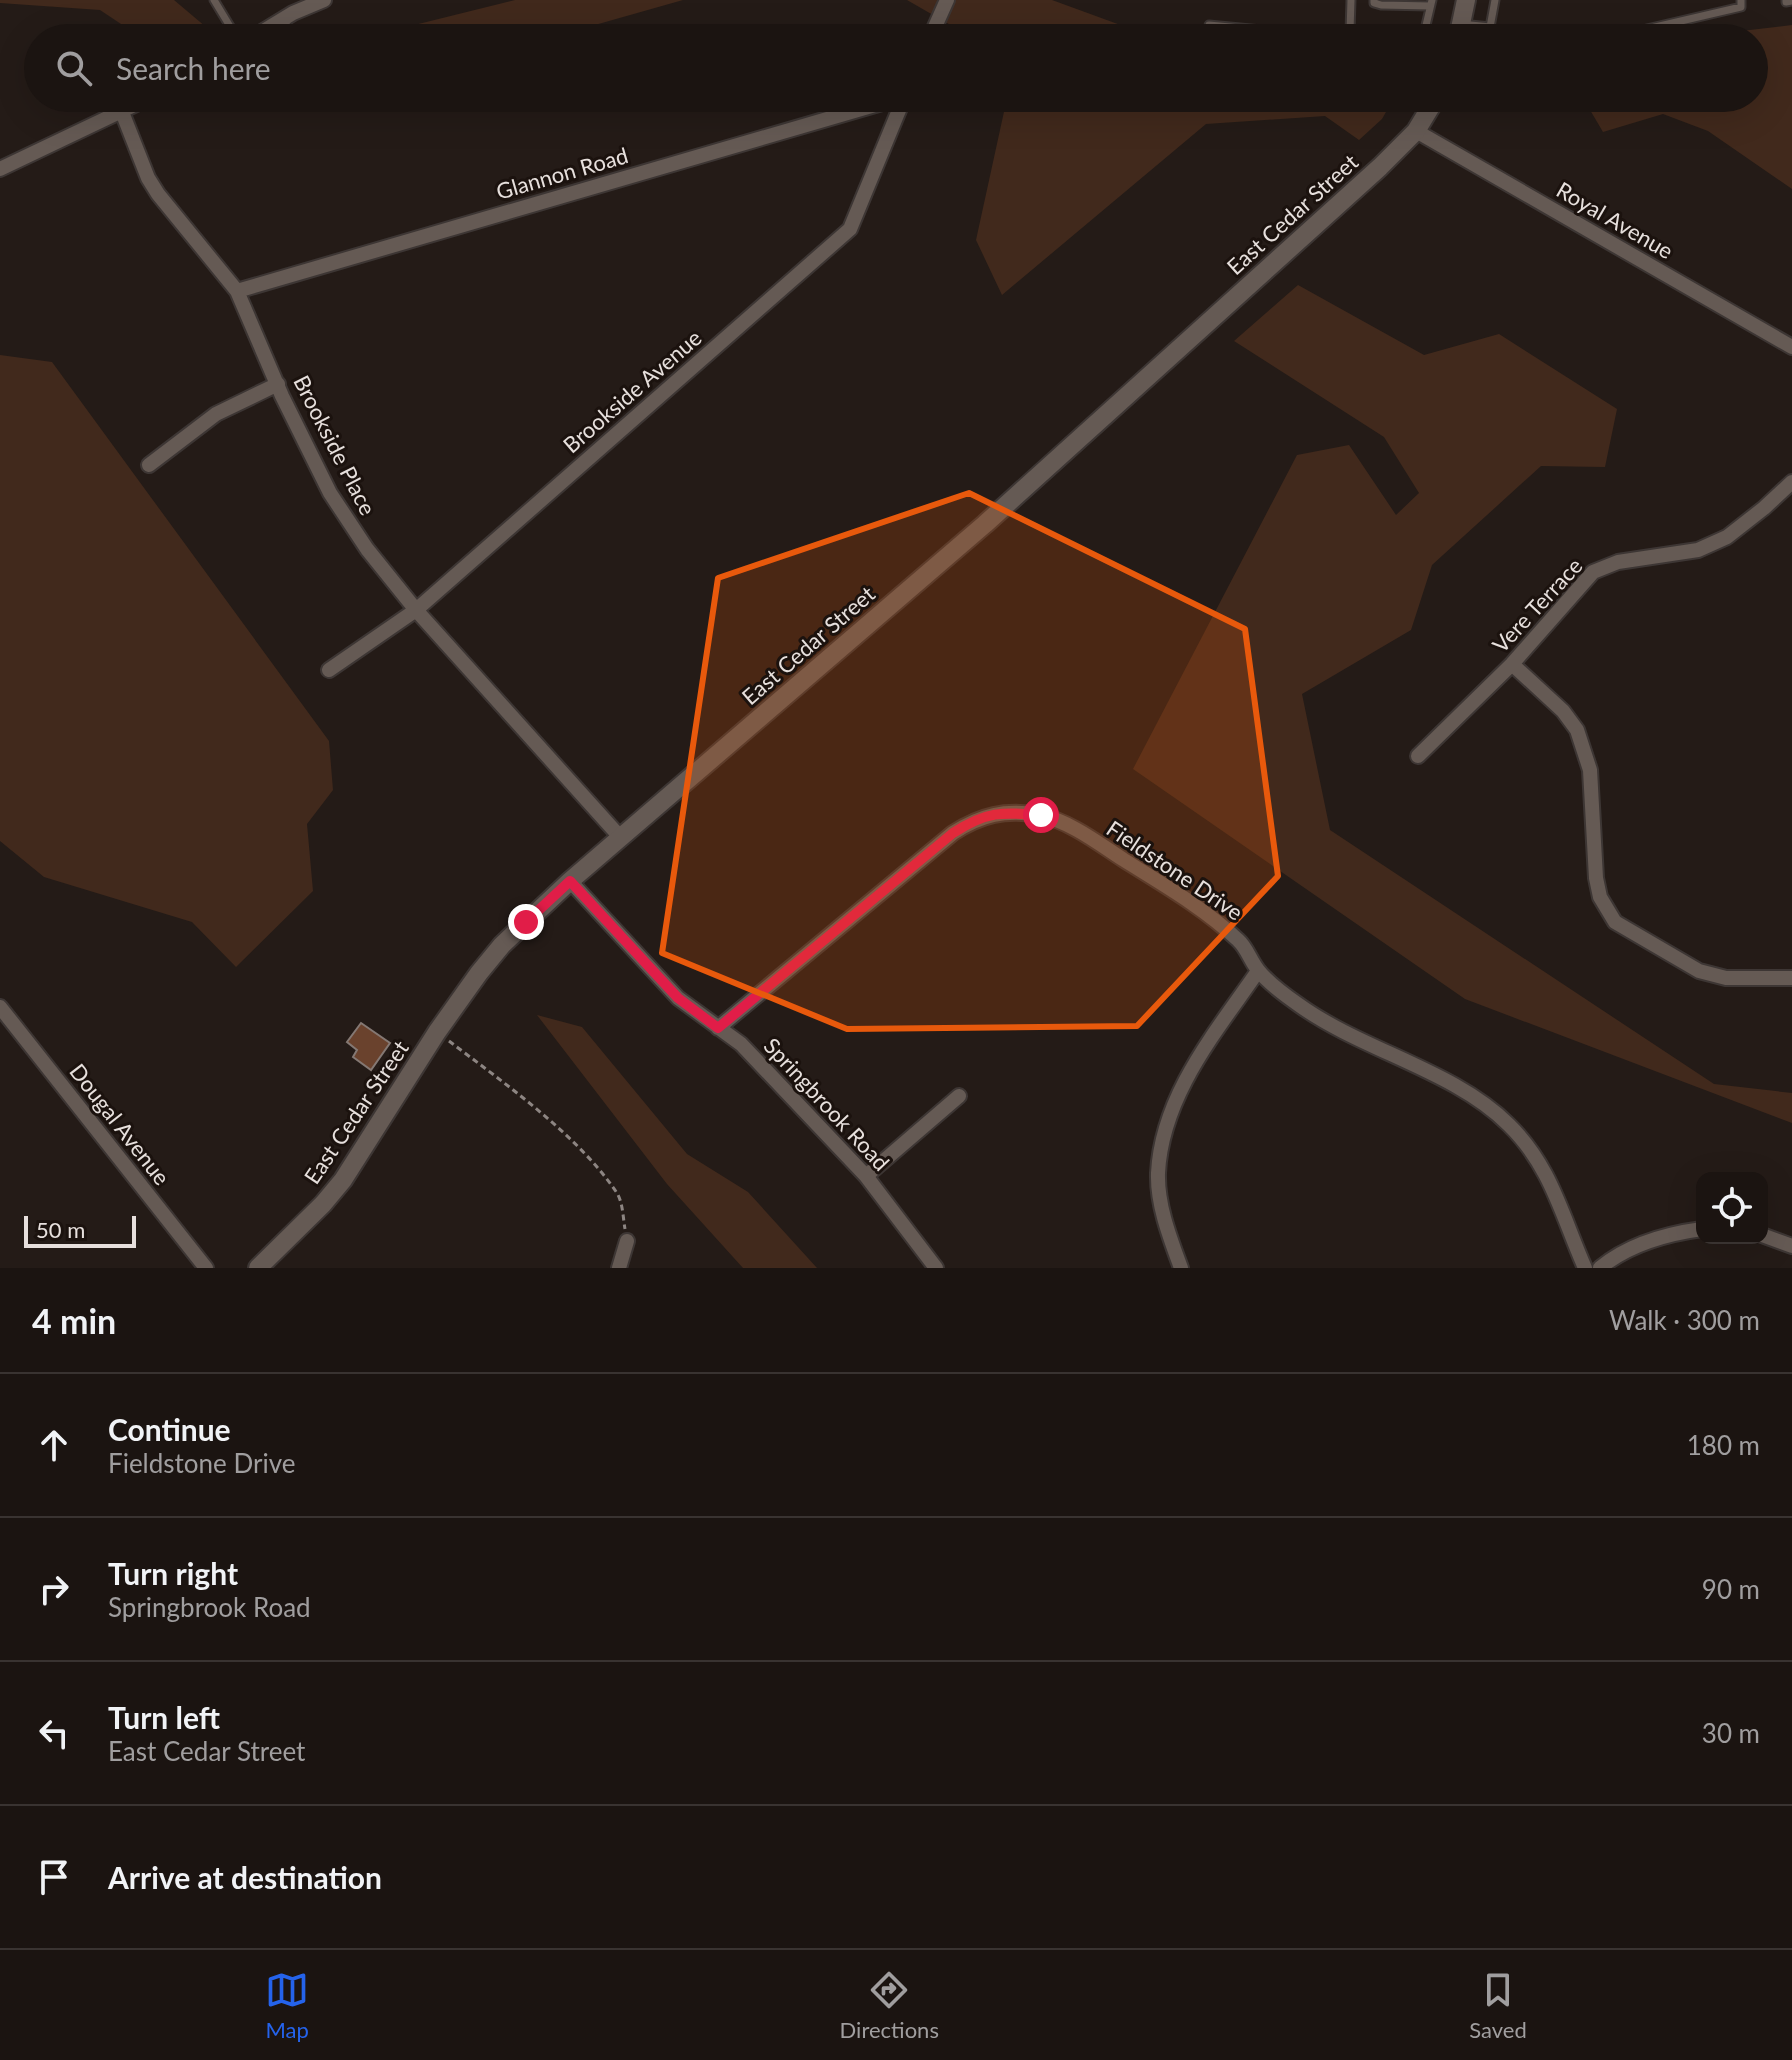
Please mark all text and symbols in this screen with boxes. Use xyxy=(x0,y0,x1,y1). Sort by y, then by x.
search box xyxy=(24,24,1768,112)
icon: search xyxy=(52,46,96,90)
text: Search here xyxy=(116,50,271,86)
street label: Glannon Road xyxy=(493,141,631,205)
street label: East Cedar Street xyxy=(1221,148,1363,280)
street label: Royal Avenue xyxy=(1552,176,1678,264)
street label: Brookside Avenue xyxy=(557,324,707,458)
street label: Brookside Place xyxy=(288,371,382,519)
street label: Vere Terrace xyxy=(1486,552,1588,658)
street label: East Cedar Street xyxy=(736,580,880,710)
route start xyxy=(1023,797,1059,833)
street label: Fieldstone Drive xyxy=(1102,814,1248,926)
route end xyxy=(508,904,544,940)
street label: Springbrook Road xyxy=(759,1032,895,1176)
street label: East Cedar Street xyxy=(298,1035,414,1189)
street label: Dougal Avenue xyxy=(64,1058,176,1190)
map controls xyxy=(1696,1172,1768,1244)
button: locate xyxy=(1696,1172,1768,1244)
scale bar xyxy=(24,1212,136,1248)
text: 50 m xyxy=(36,1216,85,1243)
text: 4 min xyxy=(32,1300,116,1341)
text: Walk · 300 m xyxy=(1609,1304,1760,1336)
text: Continue xyxy=(108,1411,231,1447)
icon: ahead xyxy=(32,1423,76,1467)
text: 180 m xyxy=(1687,1429,1760,1461)
text: Fieldstone Drive xyxy=(108,1447,295,1479)
text: Turn right xyxy=(108,1555,238,1591)
icon: right xyxy=(32,1567,76,1611)
text: 90 m xyxy=(1702,1573,1760,1605)
text: Springbrook Road xyxy=(108,1591,311,1623)
text: Turn left xyxy=(108,1699,220,1735)
icon: left xyxy=(32,1711,76,1755)
text: 30 m xyxy=(1702,1717,1760,1749)
text: East Cedar Street xyxy=(108,1735,305,1767)
icon: arrive xyxy=(32,1855,76,1899)
text: Arrive at destination xyxy=(108,1859,382,1895)
tab: Map xyxy=(265,1968,309,2043)
tab: Directions xyxy=(840,1968,939,2043)
tab: Saved xyxy=(1469,1968,1527,2043)

